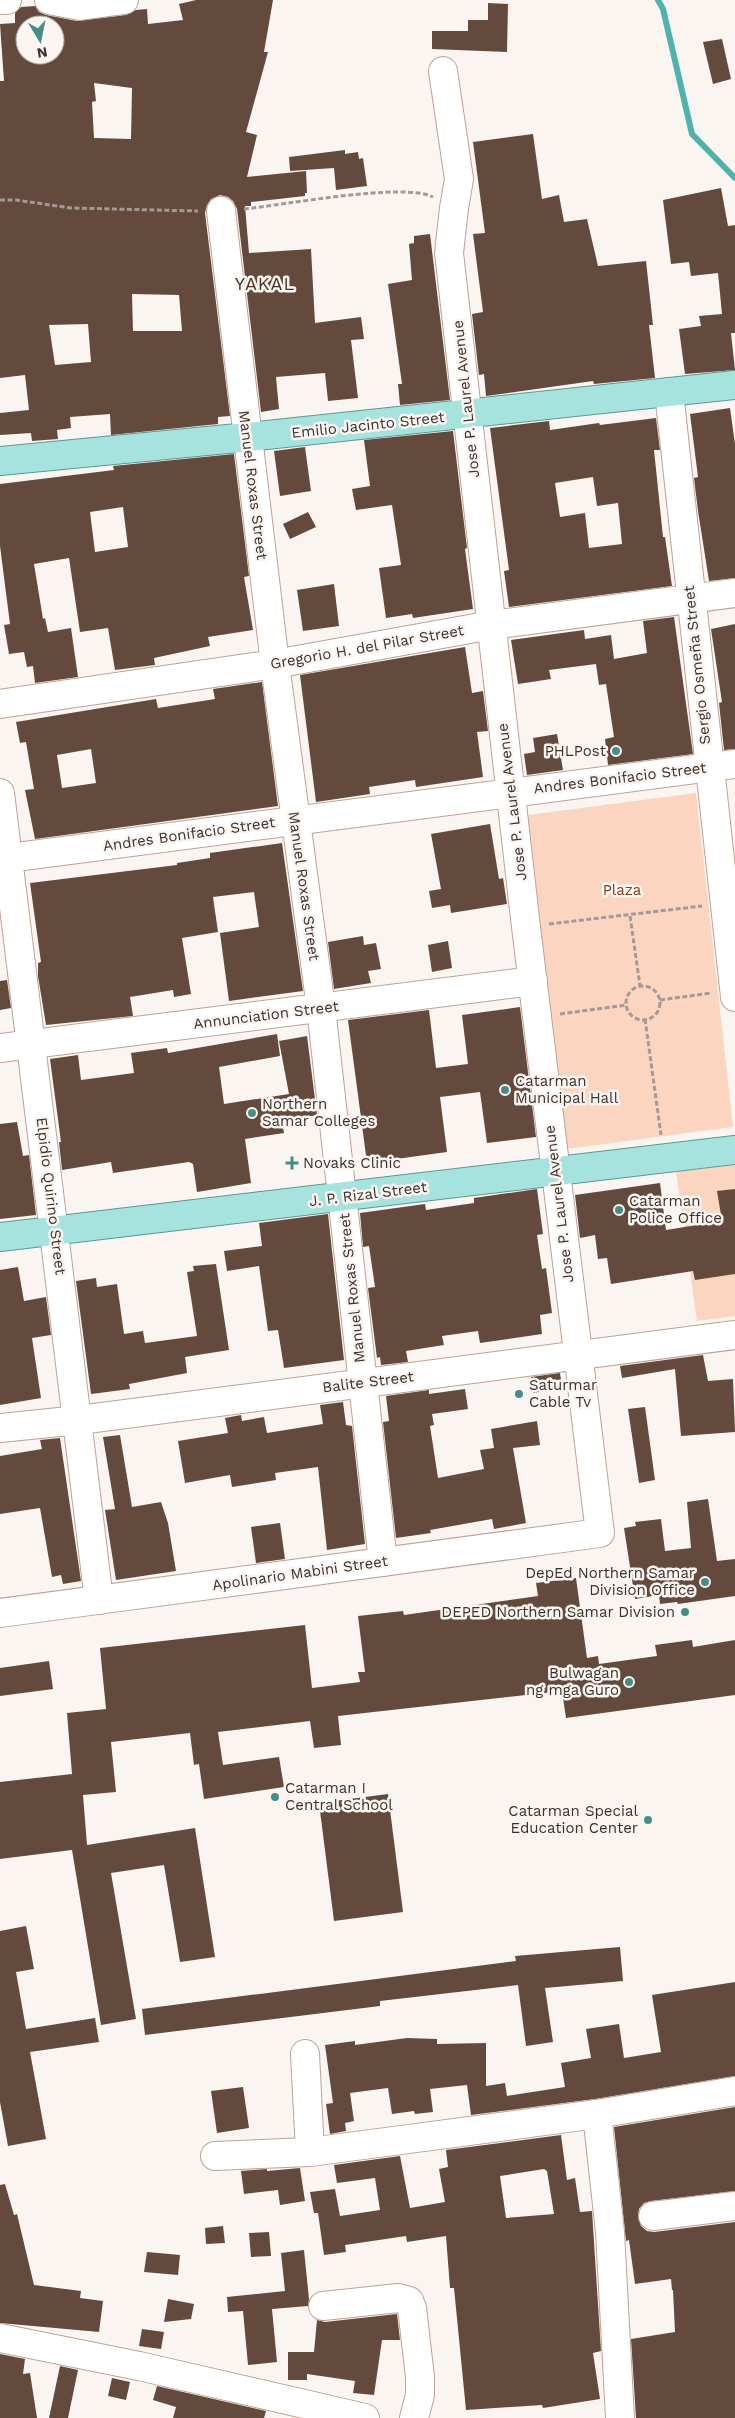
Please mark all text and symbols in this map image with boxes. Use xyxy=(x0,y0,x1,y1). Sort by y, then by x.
north arrow xyxy=(15,15,65,65)
text: N xyxy=(36,44,49,62)
district label: YAKAL xyxy=(235,273,295,294)
street label: Jose P. Laurel Avenue xyxy=(449,319,483,479)
street label: Emilio Jacinto Street xyxy=(290,408,446,442)
street label: Manuel Roxas Street xyxy=(235,409,271,561)
street label: Sergio Osmeña Street xyxy=(680,584,714,745)
street label: Gregorio H. del Pilar Street xyxy=(269,621,466,673)
street label: Jose P. Laurel Avenue xyxy=(493,722,531,882)
place label: PHLPost xyxy=(545,742,607,760)
marker: PHLPost xyxy=(610,745,622,757)
street label: Andres Bonifacio Street xyxy=(533,758,708,798)
street label: Manuel Roxas Street xyxy=(285,810,323,962)
street label: Andres Bonifacio Street xyxy=(102,813,277,855)
park label: Plaza xyxy=(603,881,642,899)
street label: Annunciation Street xyxy=(192,997,340,1033)
place label: Catarman Municipal Hall xyxy=(515,1072,619,1107)
marker: Catarman Municipal Hall xyxy=(499,1084,511,1096)
place label: Northern Samar Colleges xyxy=(262,1095,375,1130)
marker: Northern Samar Colleges xyxy=(246,1107,258,1119)
street label: Elpidio Quirino Street xyxy=(32,1116,70,1276)
street label: Jose P. Laurel Avenue xyxy=(540,1124,578,1284)
place label: Novaks Clinic xyxy=(303,1154,401,1172)
marker: Novaks Clinic xyxy=(285,1156,299,1170)
street label: J. P. Rizal Street xyxy=(308,1178,429,1210)
place label: Catarman Police Office xyxy=(629,1192,722,1227)
marker: Catarman Police Office xyxy=(613,1204,625,1216)
street label: Manuel Roxas Street xyxy=(335,1212,369,1364)
street label: Balite Street xyxy=(321,1367,415,1397)
place label: Saturmar Cable Tv xyxy=(529,1376,597,1411)
marker: Saturmar Cable Tv xyxy=(513,1388,525,1400)
street label: Apolinario Mabini Street xyxy=(211,1552,390,1594)
place label: DepEd Northern Samar Division Office xyxy=(525,1564,695,1599)
marker: DepEd Northern Samar Division Office xyxy=(699,1576,711,1588)
place label: DEPED Northern Samar Division xyxy=(441,1603,675,1621)
marker: DEPED Northern Samar Division xyxy=(679,1606,691,1618)
place label: Bulwagan ng mga Guro xyxy=(526,1664,619,1699)
marker: Bulwagan ng mga Guro xyxy=(623,1676,635,1688)
place label: Catarman I Central School xyxy=(285,1779,393,1814)
marker: Catarman I Central School xyxy=(269,1791,281,1803)
place label: Catarman Special Education Center xyxy=(508,1802,638,1837)
marker: Catarman Special Education Center xyxy=(642,1814,654,1826)

